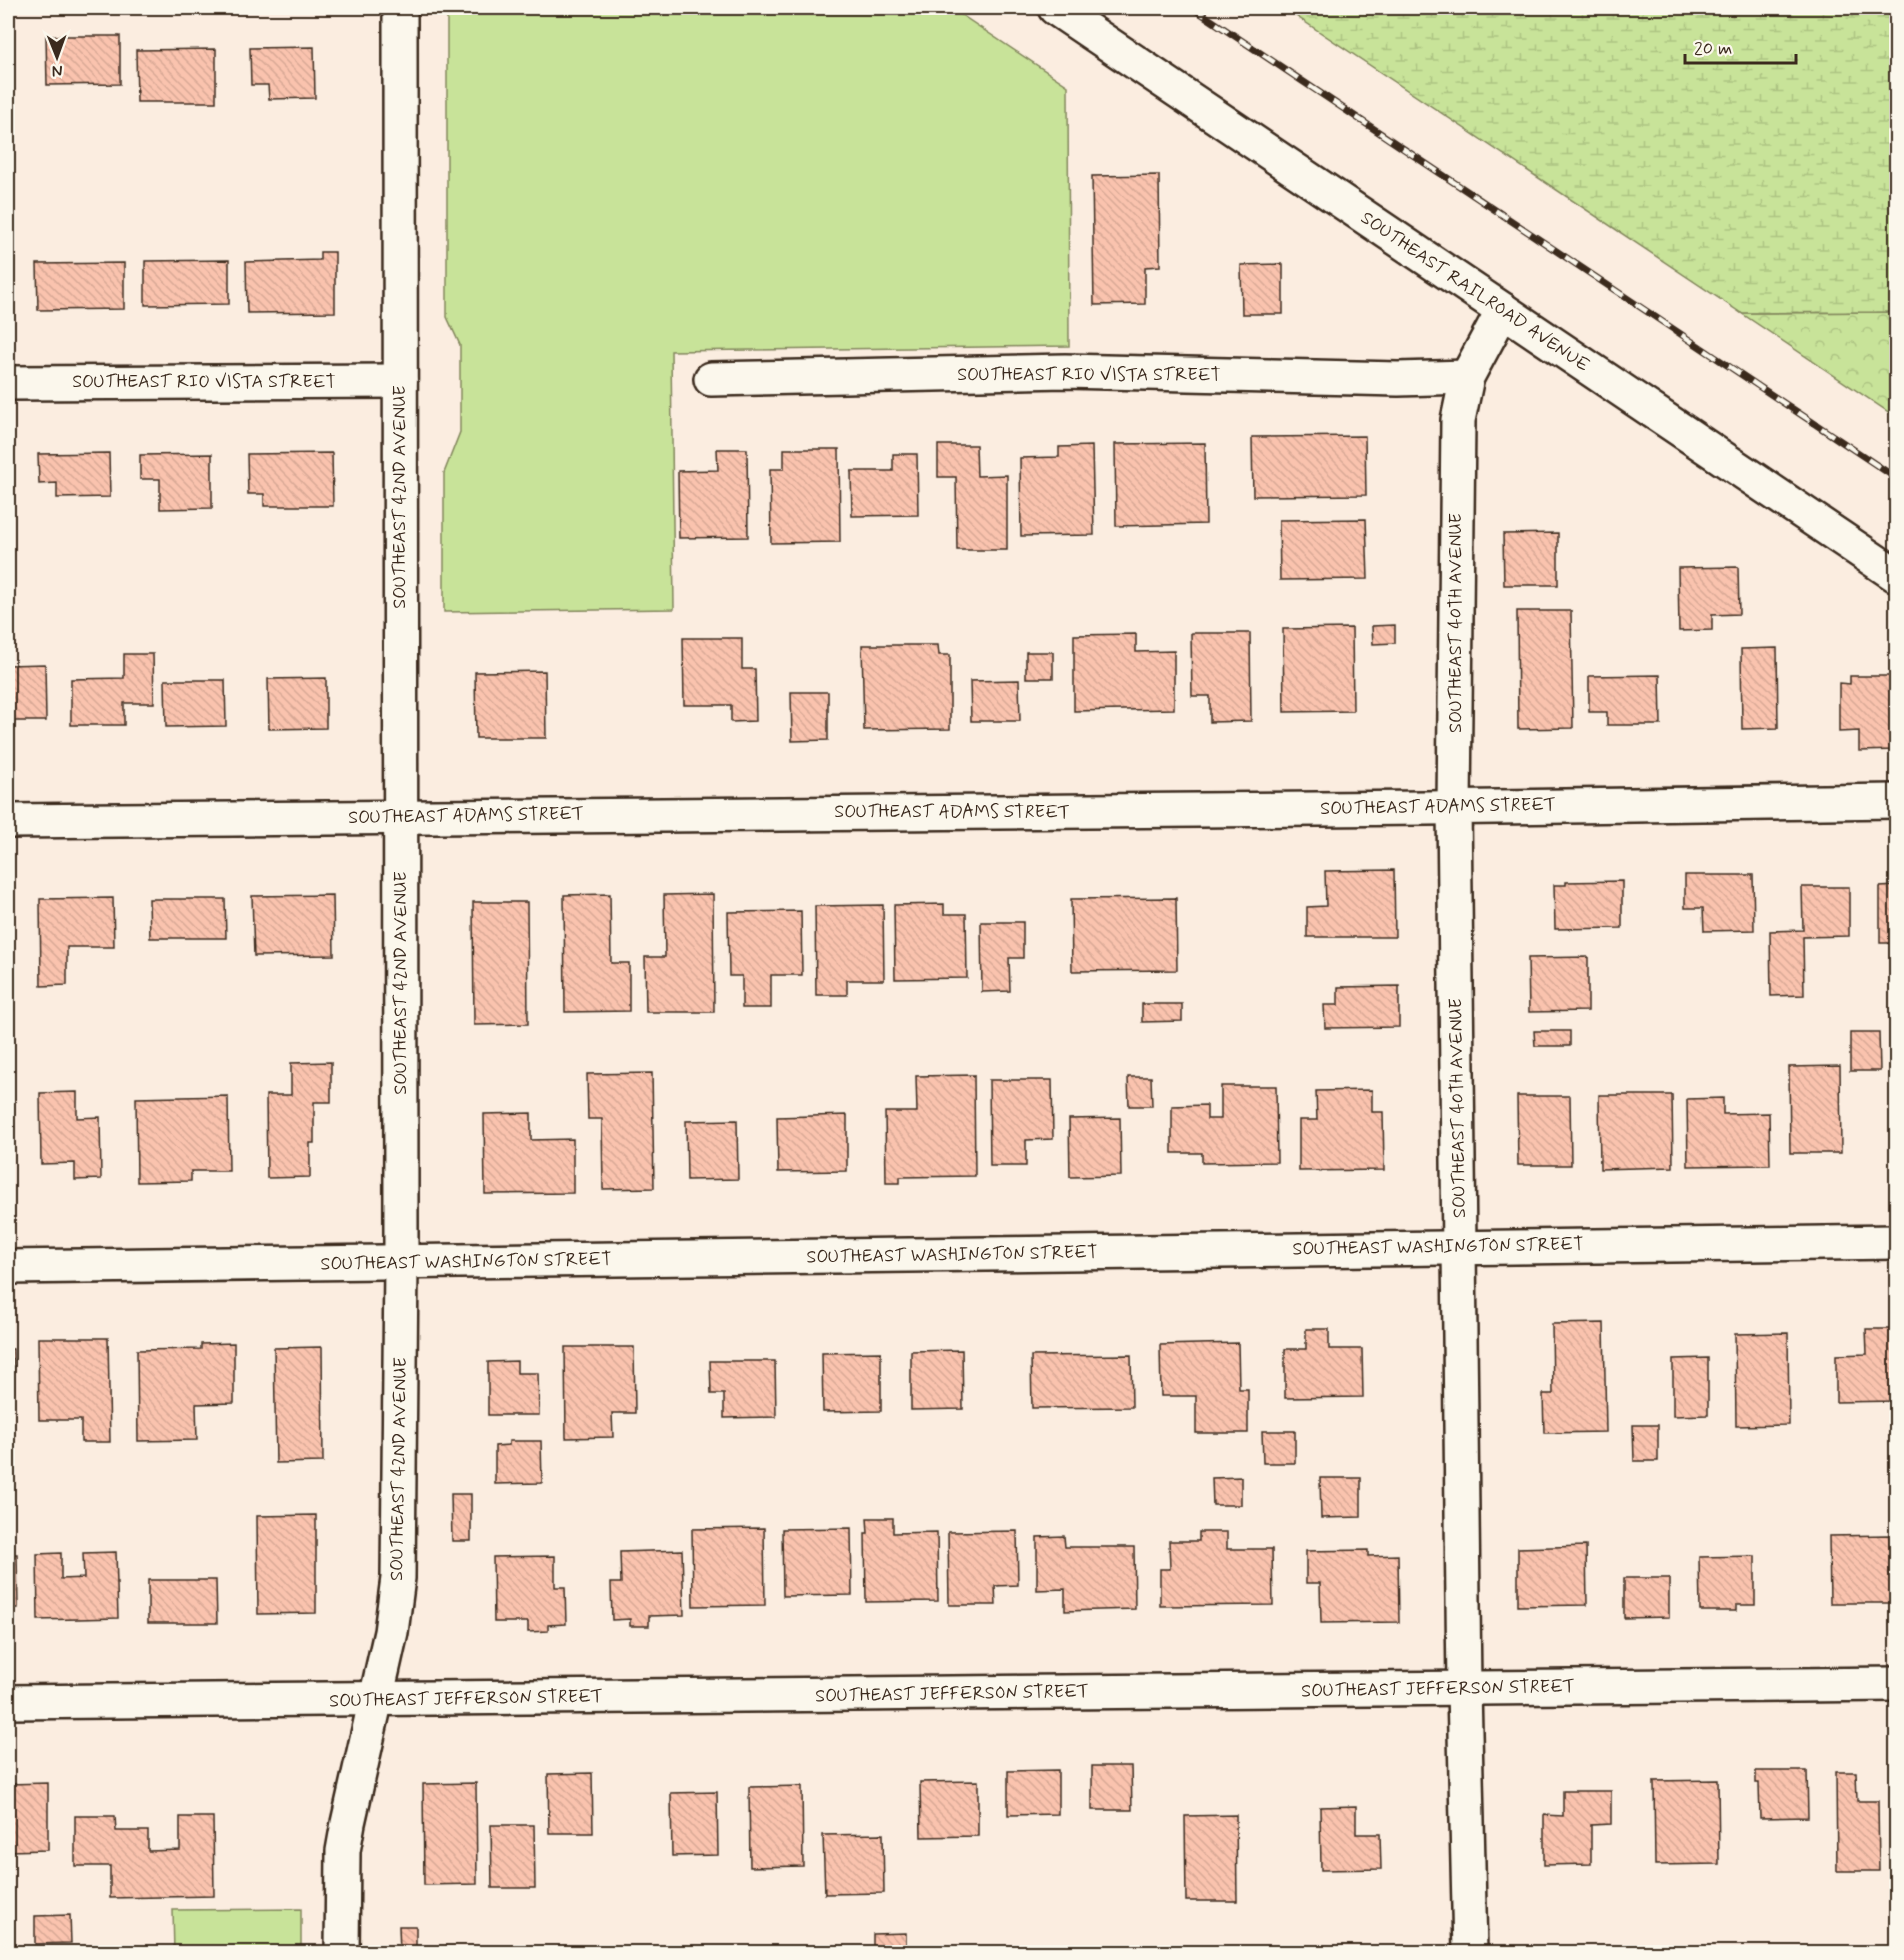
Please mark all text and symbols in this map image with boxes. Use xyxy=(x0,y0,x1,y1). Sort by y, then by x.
north arrow xyxy=(27,27,87,87)
scale bar xyxy=(1685,27,1796,65)
text: 20 m xyxy=(1694,37,1732,61)
text: N xyxy=(52,60,63,81)
street label: SOUTHEAST RAILROAD AVENUE xyxy=(1356,206,1594,378)
street label: SOUTHEAST RIO VISTA STREET xyxy=(957,363,1221,387)
street label: SOUTHEAST RIO VISTA STREET xyxy=(72,370,336,394)
street label: SOUTHEAST 42ND AVENUE xyxy=(388,385,412,609)
street label: SOUTHEAST 40TH AVENUE xyxy=(1444,513,1468,733)
street label: SOUTHEAST ADAMS STREET xyxy=(1320,793,1556,821)
street label: SOUTHEAST ADAMS STREET xyxy=(834,800,1070,824)
street label: SOUTHEAST ADAMS STREET xyxy=(348,802,584,830)
street label: SOUTHEAST 42ND AVENUE xyxy=(389,871,413,1095)
street label: SOUTHEAST 40TH AVENUE xyxy=(1444,998,1472,1218)
street label: SOUTHEAST WASHINGTON STREET xyxy=(1292,1232,1584,1262)
street label: SOUTHEAST WASHINGTON STREET xyxy=(806,1240,1098,1270)
street label: SOUTHEAST WASHINGTON STREET xyxy=(320,1247,612,1277)
street label: SOUTHEAST 42ND AVENUE xyxy=(385,1357,413,1581)
street label: SOUTHEAST JEFFERSON STREET xyxy=(1301,1675,1575,1703)
street label: SOUTHEAST JEFFERSON STREET xyxy=(815,1680,1089,1708)
street label: SOUTHEAST JEFFERSON STREET xyxy=(329,1685,603,1713)

